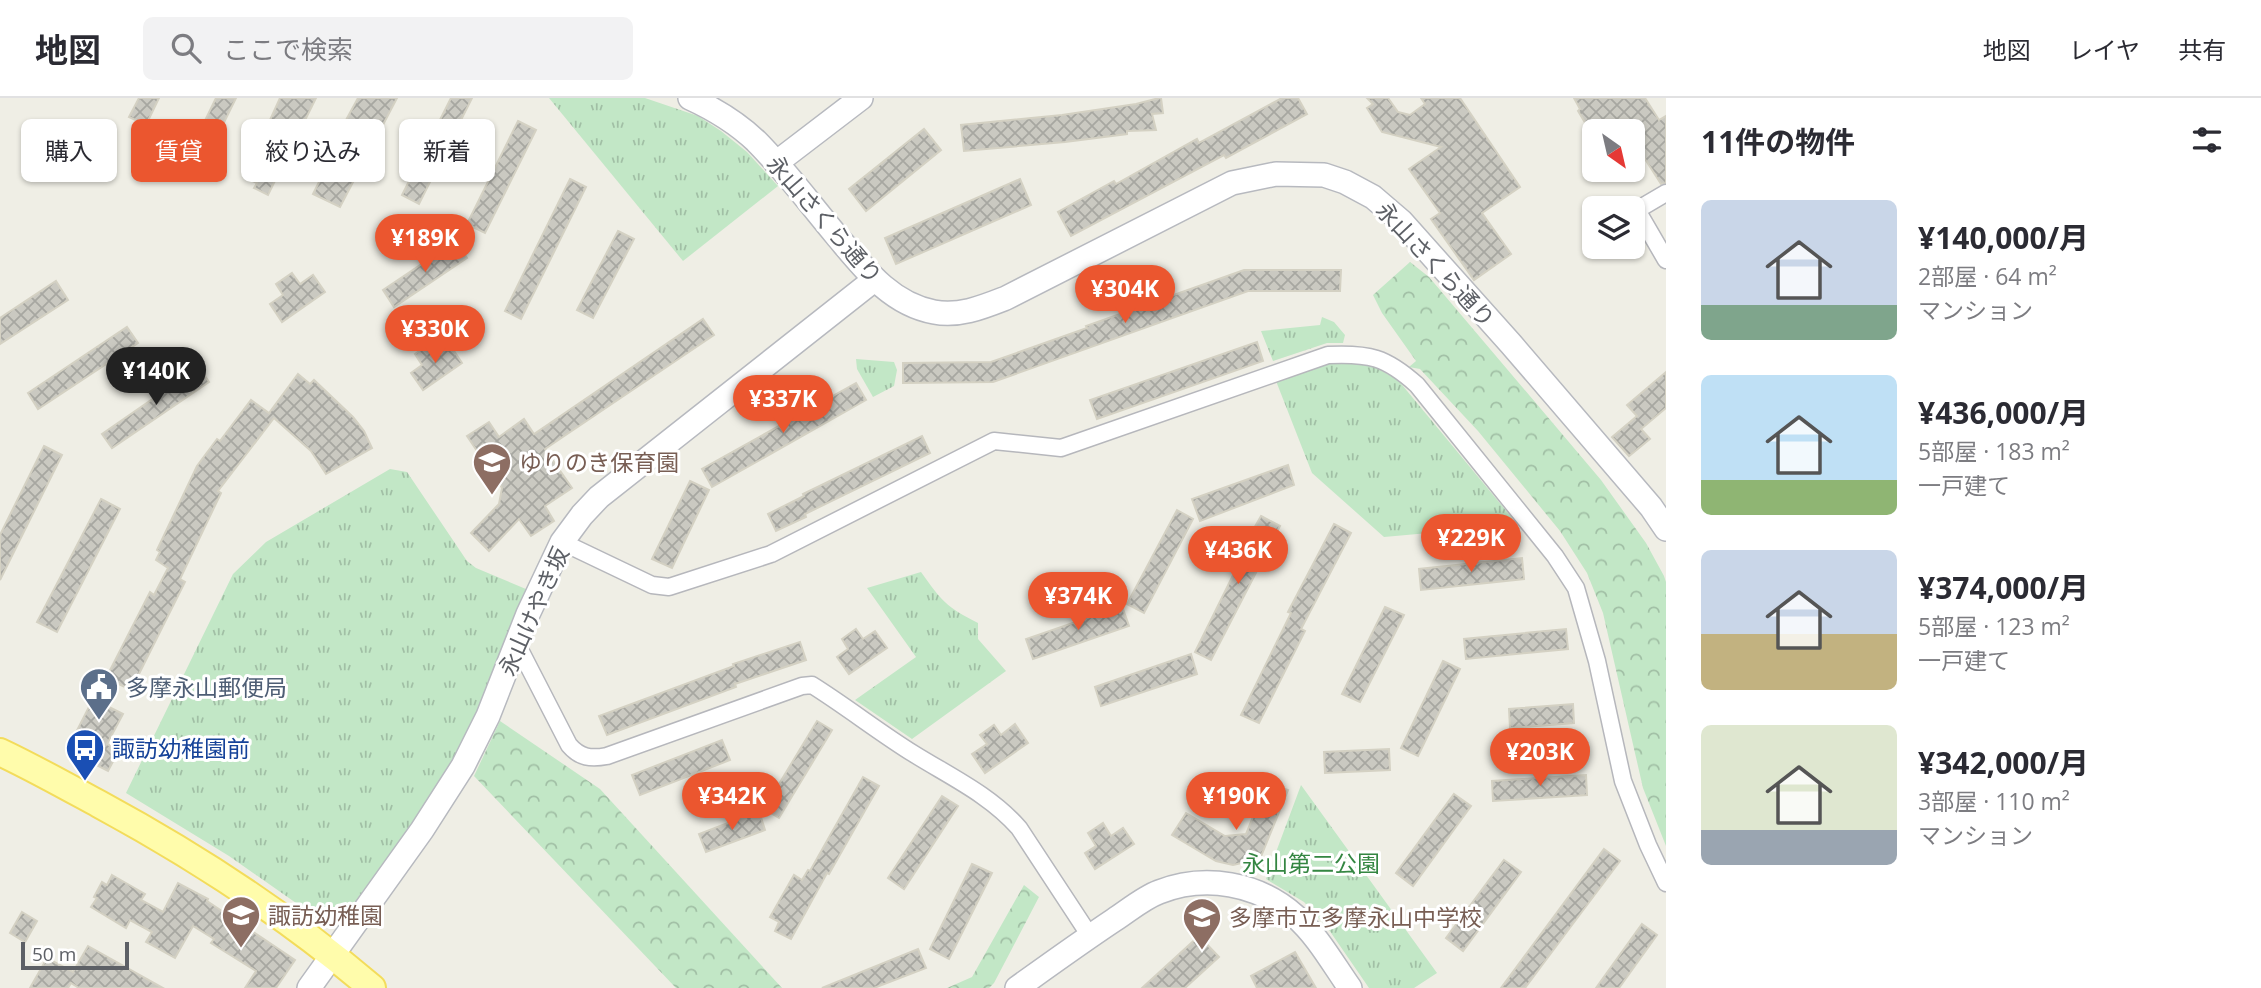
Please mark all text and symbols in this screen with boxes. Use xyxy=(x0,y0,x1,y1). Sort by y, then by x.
search box xyxy=(143,17,633,80)
text: 地図 xyxy=(35,27,101,72)
icon: search xyxy=(167,29,205,67)
text: ここで検索 xyxy=(223,31,353,67)
text: 地図 xyxy=(1983,33,2031,66)
text: レイヤ xyxy=(2069,33,2140,66)
text: 共有 xyxy=(2178,33,2226,66)
chip: 購入 xyxy=(21,119,117,182)
chip: 賃貸 xyxy=(131,119,227,182)
chip: 絞り込み xyxy=(241,119,385,182)
chip: 新着 xyxy=(399,119,495,182)
north arrow xyxy=(1582,119,1645,182)
map controls xyxy=(1582,119,1645,259)
text: 11件の物件 xyxy=(1701,121,1855,162)
icon: filters xyxy=(2188,121,2226,159)
street label: 永山さくら通り xyxy=(760,148,890,290)
street label: 永山さくら通り xyxy=(1369,194,1503,334)
button: layers xyxy=(1582,196,1645,259)
pin: ¥189K xyxy=(376,214,474,274)
text: ¥140,000/月 xyxy=(1918,217,2089,258)
text: ¥189K xyxy=(391,221,459,253)
icon: home xyxy=(1757,228,1841,312)
text: 2部屋 · 64 m² xyxy=(1918,260,2057,292)
pin: ¥304K xyxy=(1076,266,1174,325)
text: ¥304K xyxy=(1091,272,1159,304)
text: マンション xyxy=(1918,294,2033,326)
pin: ¥330K xyxy=(386,306,484,365)
text: ¥330K xyxy=(401,312,469,344)
pin: ¥140K xyxy=(107,348,205,407)
text: ¥140K xyxy=(122,354,190,386)
pin: ¥337K xyxy=(734,376,832,435)
text: ¥337K xyxy=(749,382,817,414)
text: ¥436,000/月 xyxy=(1918,392,2089,433)
icon: home xyxy=(1757,403,1841,487)
text: 5部屋 · 183 m² xyxy=(1918,435,2070,467)
school or university icon: ゆりのき保育園 xyxy=(471,441,513,496)
place label: ゆりのき保育園 xyxy=(519,446,679,478)
text: 一戸建て xyxy=(1918,469,2010,501)
pin: ¥229K xyxy=(1422,514,1520,574)
text: ¥229K xyxy=(1437,521,1505,553)
pin: ¥436K xyxy=(1189,526,1287,586)
text: ¥436K xyxy=(1204,533,1272,565)
street label: 永山けやき坂 xyxy=(490,541,576,681)
text: ¥374,000/月 xyxy=(1918,567,2089,608)
pin: ¥374K xyxy=(1029,573,1127,632)
icon: home xyxy=(1757,578,1841,662)
text: ¥374K xyxy=(1044,579,1112,611)
text: 5部屋 · 123 m² xyxy=(1918,610,2070,642)
text: 一戸建て xyxy=(1918,644,2010,676)
public building icon: 多摩永山郵便局 xyxy=(78,666,120,721)
place label: 多摩永山郵便局 xyxy=(126,671,287,703)
bus stop icon: 諏訪幼稚園前 xyxy=(64,727,106,782)
pin: ¥203K xyxy=(1491,728,1589,788)
place label: 諏訪幼稚園前 xyxy=(112,732,250,764)
text: ¥203K xyxy=(1506,735,1574,767)
text: ¥342,000/月 xyxy=(1918,742,2089,783)
icon: home xyxy=(1757,753,1841,837)
pin: ¥342K xyxy=(683,772,781,832)
pin: ¥190K xyxy=(1187,772,1285,832)
text: ¥342K xyxy=(698,779,766,811)
text: ¥190K xyxy=(1202,779,1270,811)
text: 3部屋 · 110 m² xyxy=(1918,785,2070,817)
text: マンション xyxy=(1918,819,2033,851)
park label: 永山第二公園 xyxy=(1242,847,1380,879)
school or university icon: 諏訪幼稚園 xyxy=(220,894,262,949)
school or university icon: 多摩市立多摩永山中学校 xyxy=(1181,896,1223,951)
place label: 諏訪幼稚園 xyxy=(268,899,383,931)
place label: 多摩市立多摩永山中学校 xyxy=(1229,901,1482,933)
scale bar xyxy=(21,939,130,971)
text: 50 m xyxy=(32,941,76,967)

